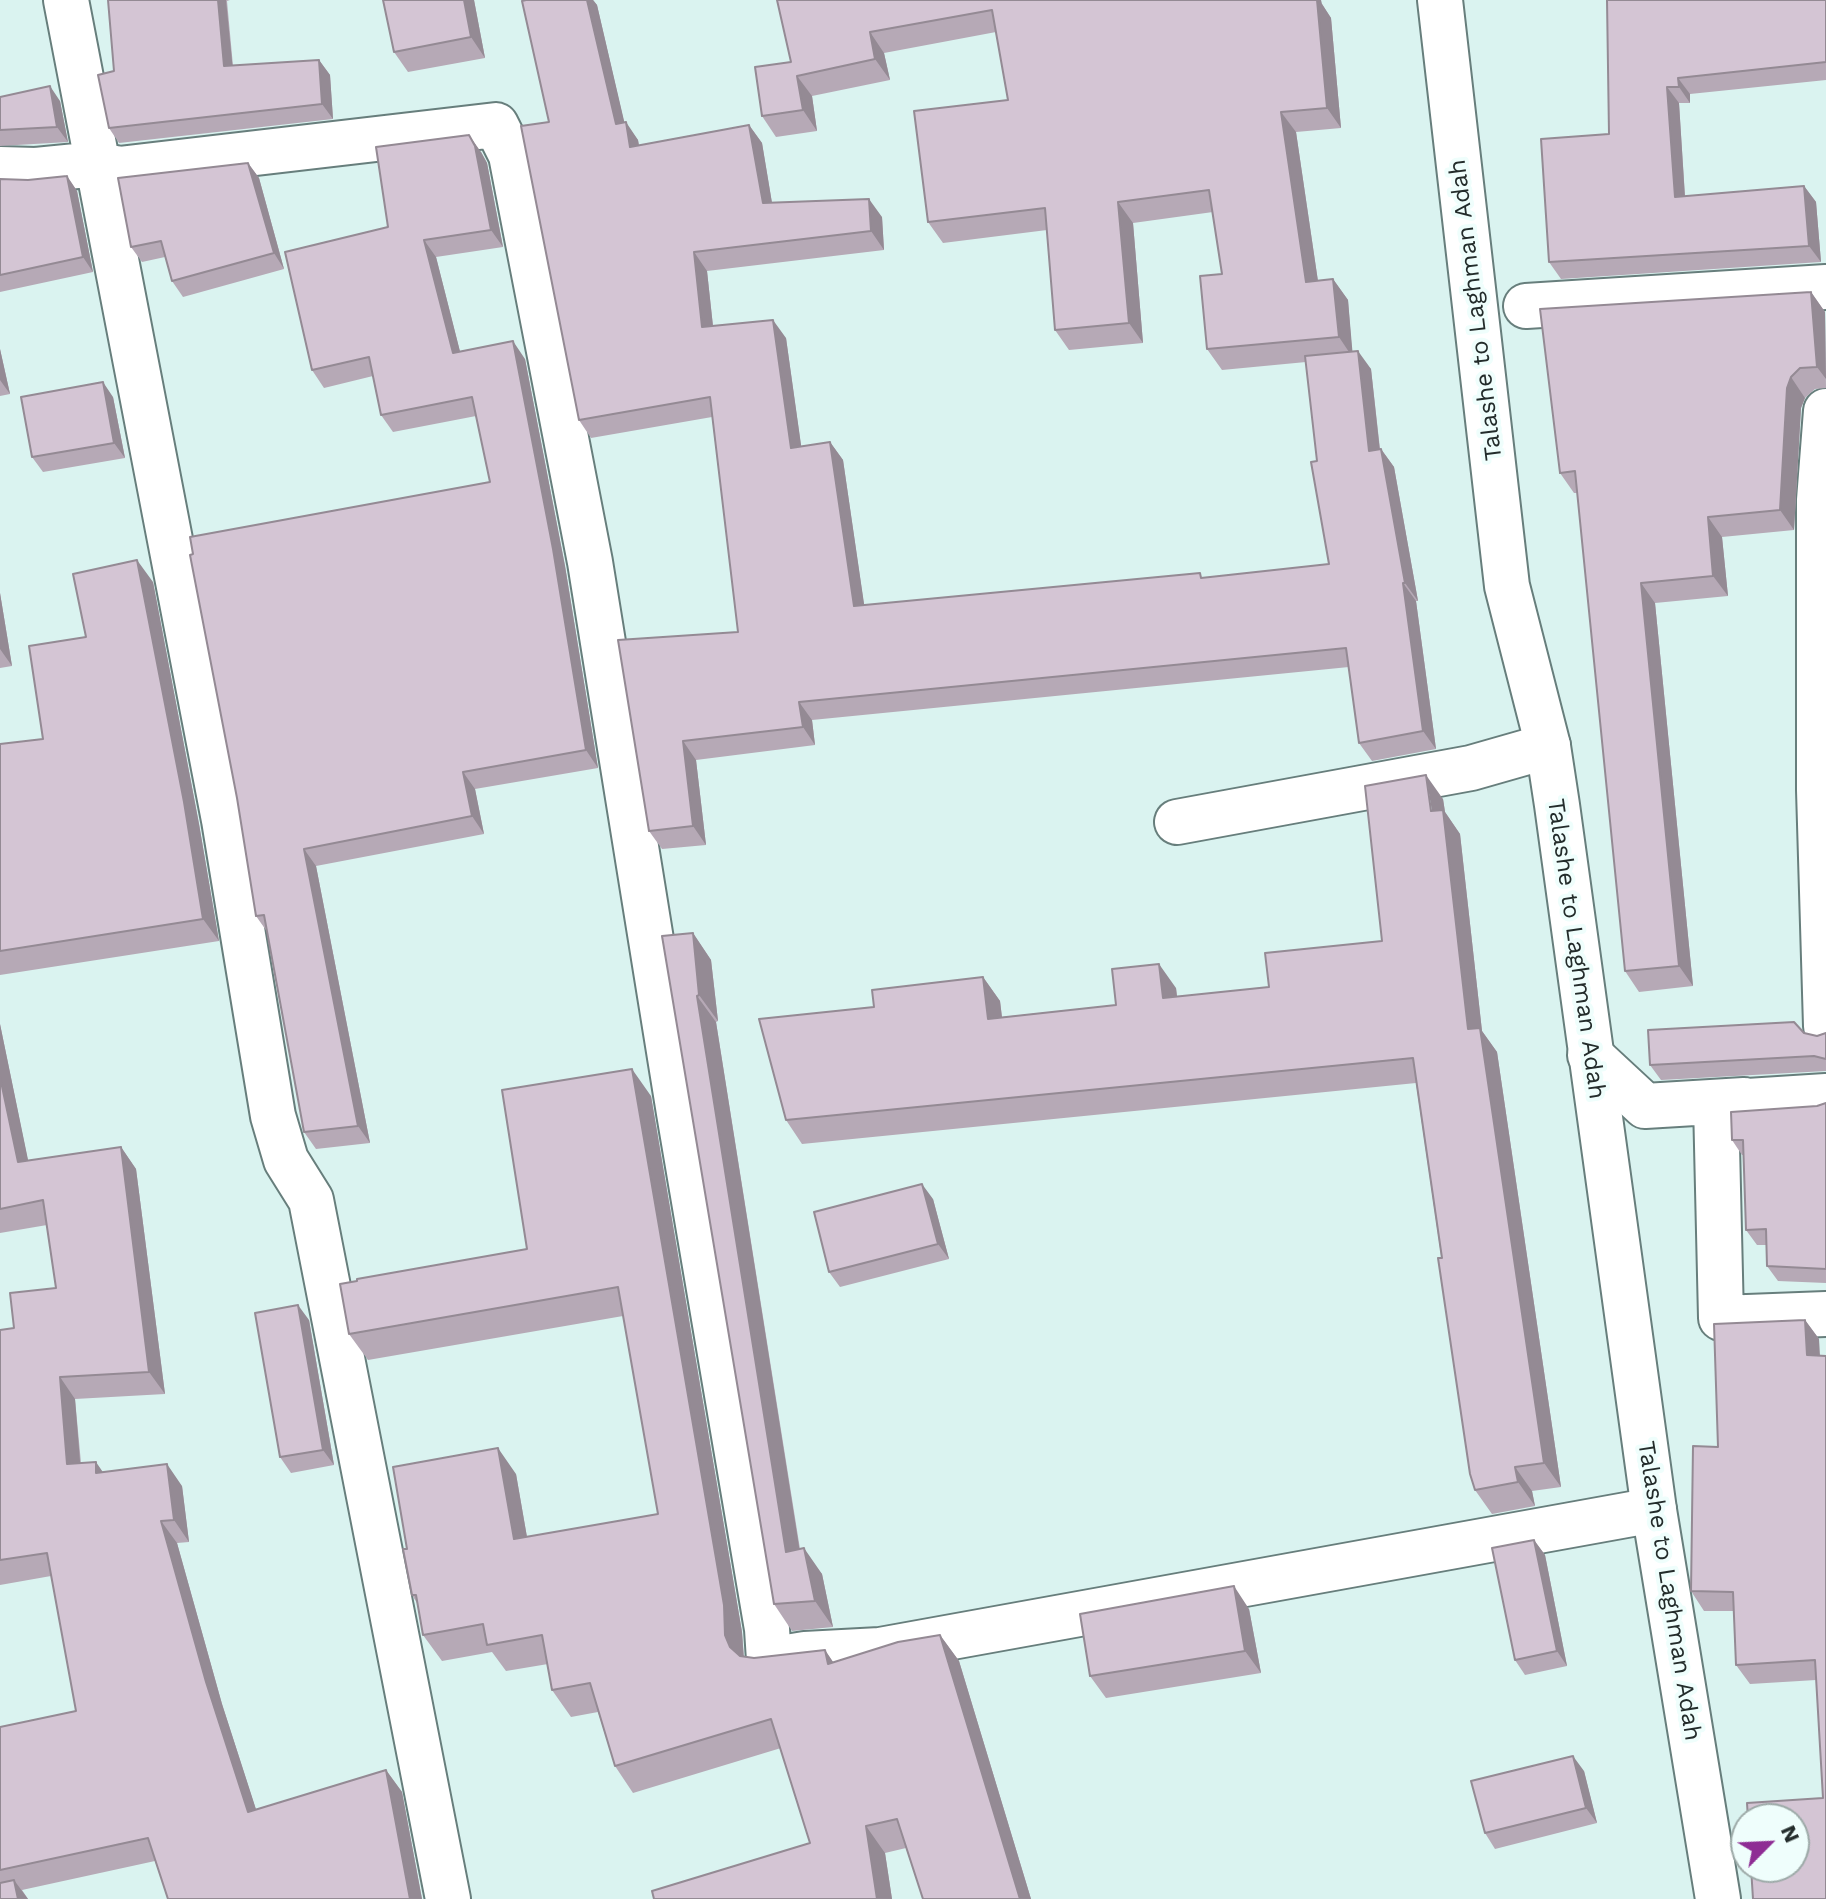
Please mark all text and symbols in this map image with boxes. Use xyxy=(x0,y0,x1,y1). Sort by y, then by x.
street label: Talashe to Laghman Adah xyxy=(1443,158,1509,462)
street label: Talashe to Laghman Adah xyxy=(1541,797,1611,1101)
street label: Talashe to Laghman Adah xyxy=(1631,1439,1707,1743)
north arrow xyxy=(1730,1803,1810,1883)
text: N xyxy=(1776,1821,1805,1846)

